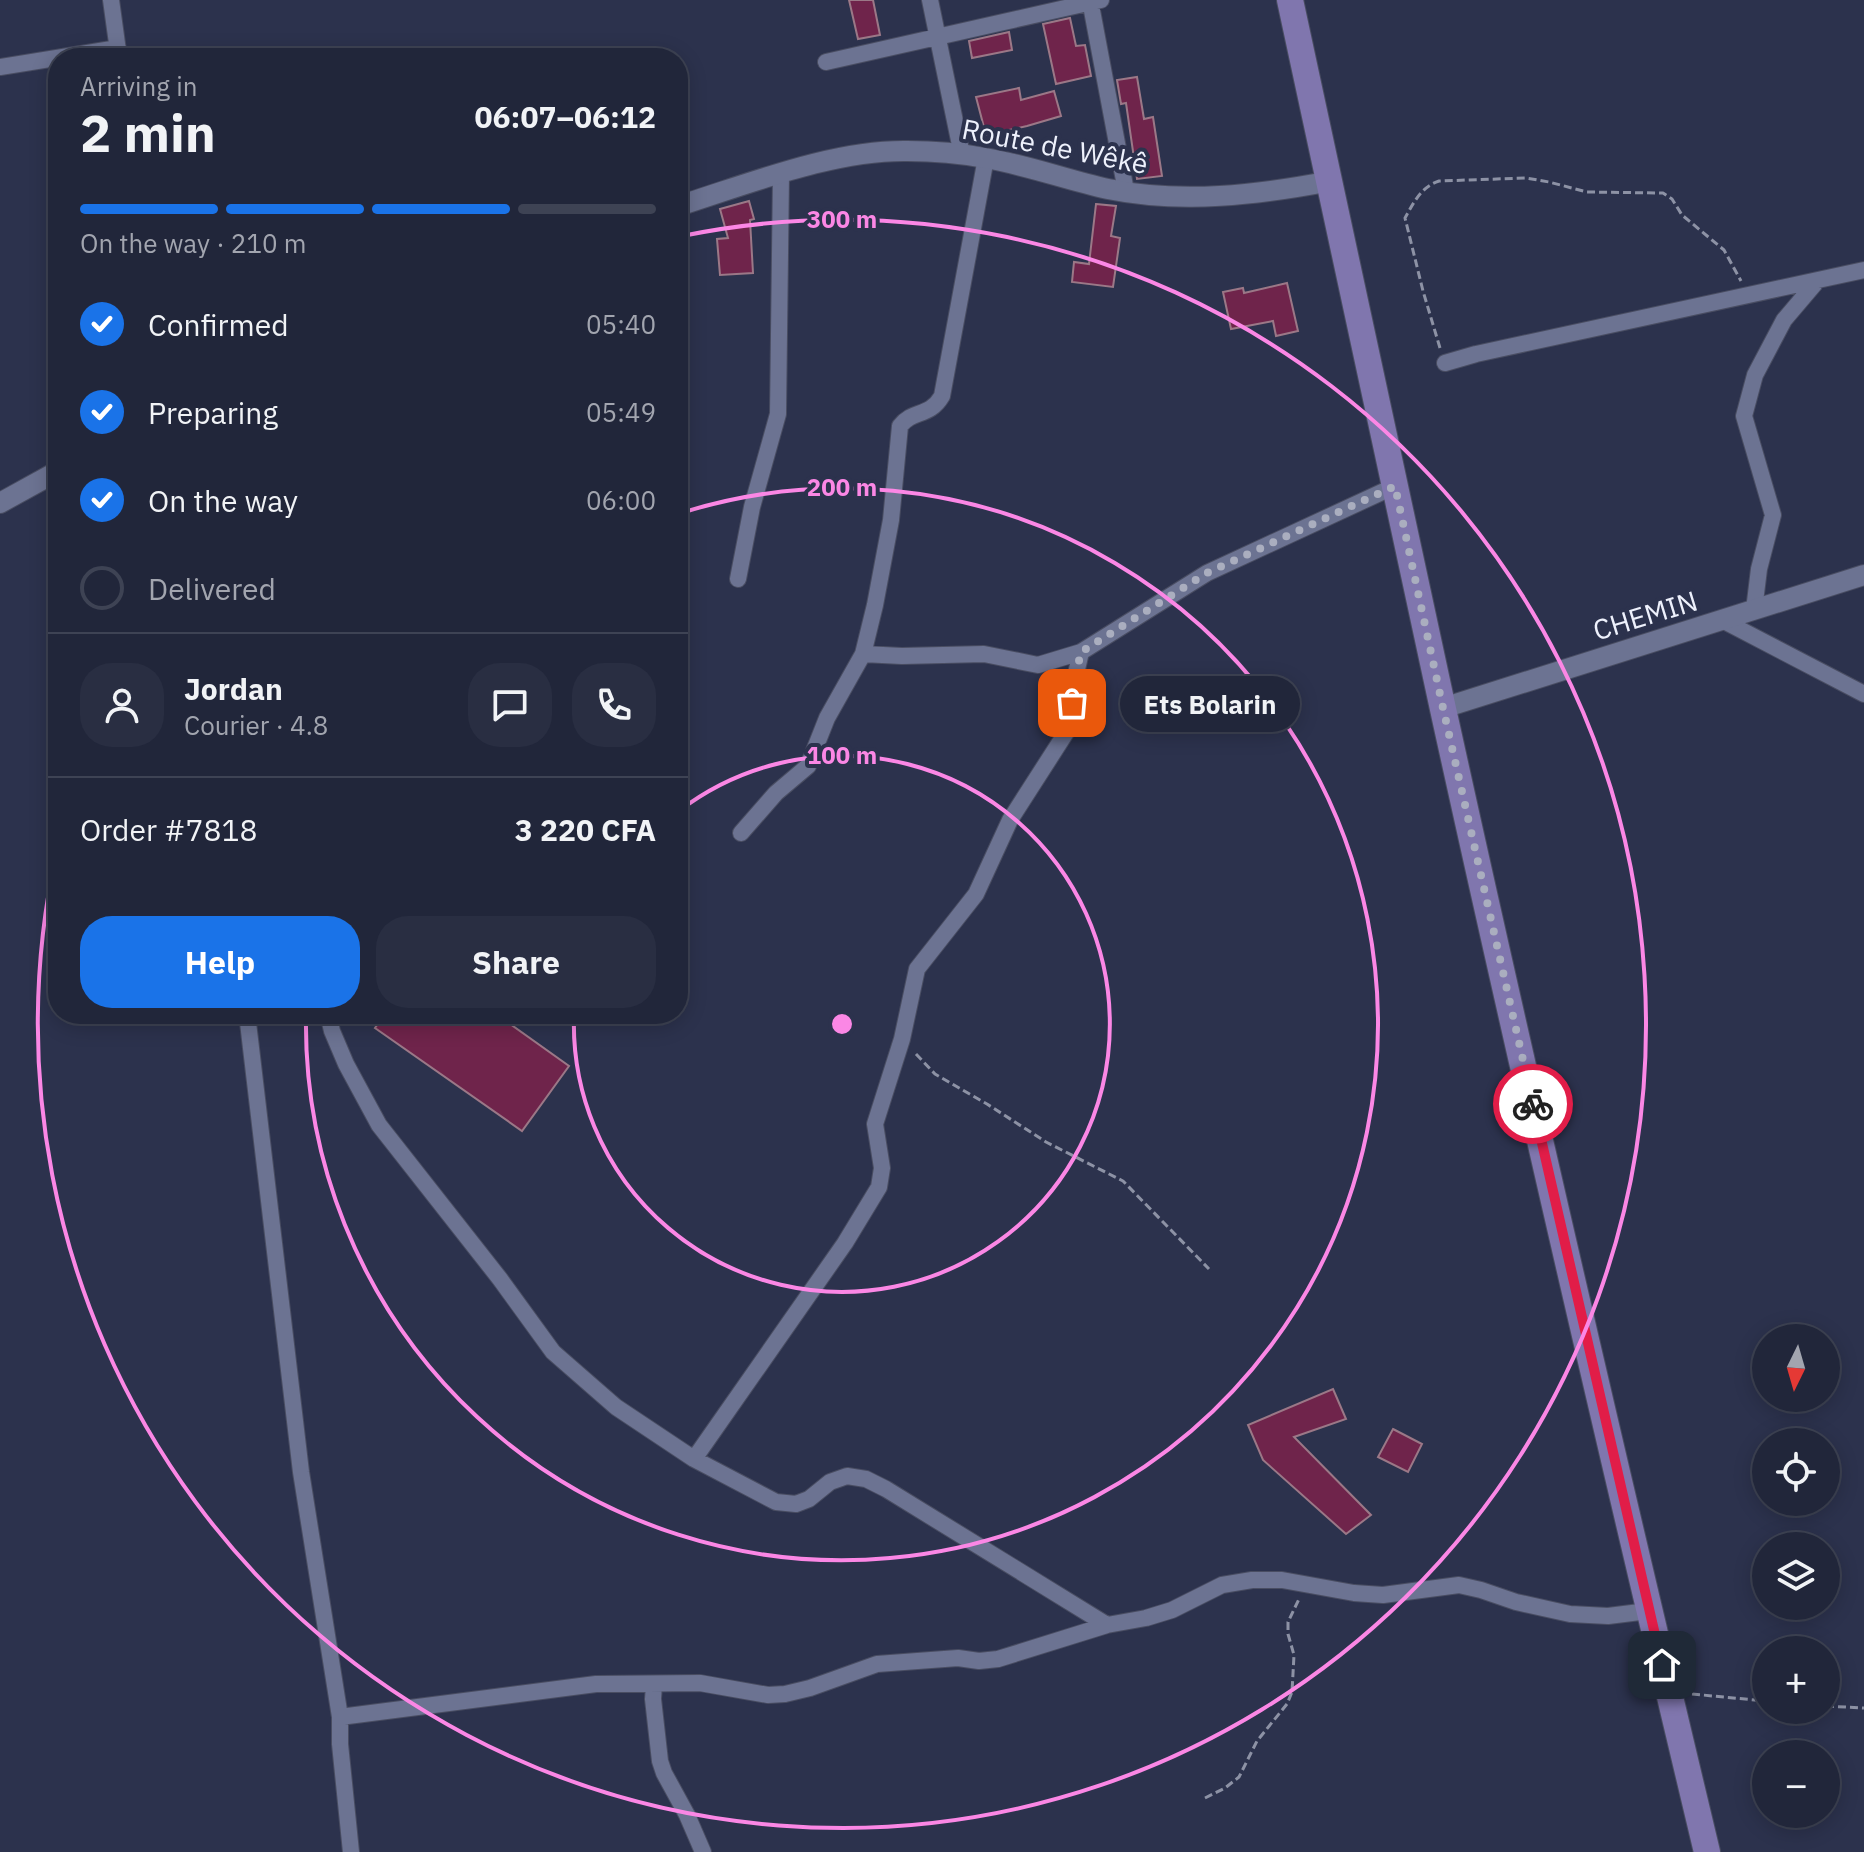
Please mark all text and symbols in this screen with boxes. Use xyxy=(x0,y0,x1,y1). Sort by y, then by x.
text: Arriving in xyxy=(80,69,197,103)
text: 06:07–06:12 xyxy=(475,97,656,136)
text: 2 min xyxy=(80,99,216,166)
street label: Route de Wêkê xyxy=(959,110,1151,182)
text: 300 m xyxy=(807,203,877,235)
text: On the way · 210 m xyxy=(80,226,306,260)
icon: check xyxy=(80,302,124,346)
text: Confirmed xyxy=(148,305,289,344)
text: 05:40 xyxy=(586,307,656,341)
icon: check xyxy=(80,390,124,434)
text: Preparing xyxy=(148,393,278,432)
text: 05:49 xyxy=(586,395,656,429)
text: 200 m xyxy=(807,471,877,503)
icon: check xyxy=(80,478,124,522)
text: On the way xyxy=(148,481,298,520)
text: 06:00 xyxy=(586,483,656,517)
text: Delivered xyxy=(148,569,276,608)
street label: CHEMIN xyxy=(1588,582,1702,648)
button: person xyxy=(80,663,164,747)
button: chat xyxy=(468,663,552,747)
button: phone xyxy=(572,663,656,747)
text: Jordan xyxy=(184,669,283,708)
pin xyxy=(1038,669,1106,737)
callout: Ets Bolarin xyxy=(1120,675,1300,731)
icon: bag xyxy=(1050,681,1094,725)
text: Ets Bolarin xyxy=(1143,687,1277,721)
text: Courier · 4.8 xyxy=(184,708,328,742)
text: 100 m xyxy=(807,739,877,771)
text: Order #7818 xyxy=(80,810,257,849)
text: 3 220 CFA xyxy=(515,810,656,849)
button: Help xyxy=(80,916,360,1008)
button: Share xyxy=(376,916,656,1008)
centre of rings xyxy=(828,1010,856,1038)
courier xyxy=(1493,1064,1573,1144)
icon: bike xyxy=(1511,1082,1555,1126)
north arrow xyxy=(1752,1324,1840,1412)
map controls xyxy=(1752,1324,1840,1828)
button: locate xyxy=(1752,1428,1840,1516)
button: layers xyxy=(1752,1532,1840,1620)
pin xyxy=(1628,1631,1696,1699)
button: + xyxy=(1752,1636,1840,1724)
icon: home xyxy=(1640,1643,1684,1687)
button: − xyxy=(1752,1740,1840,1828)

